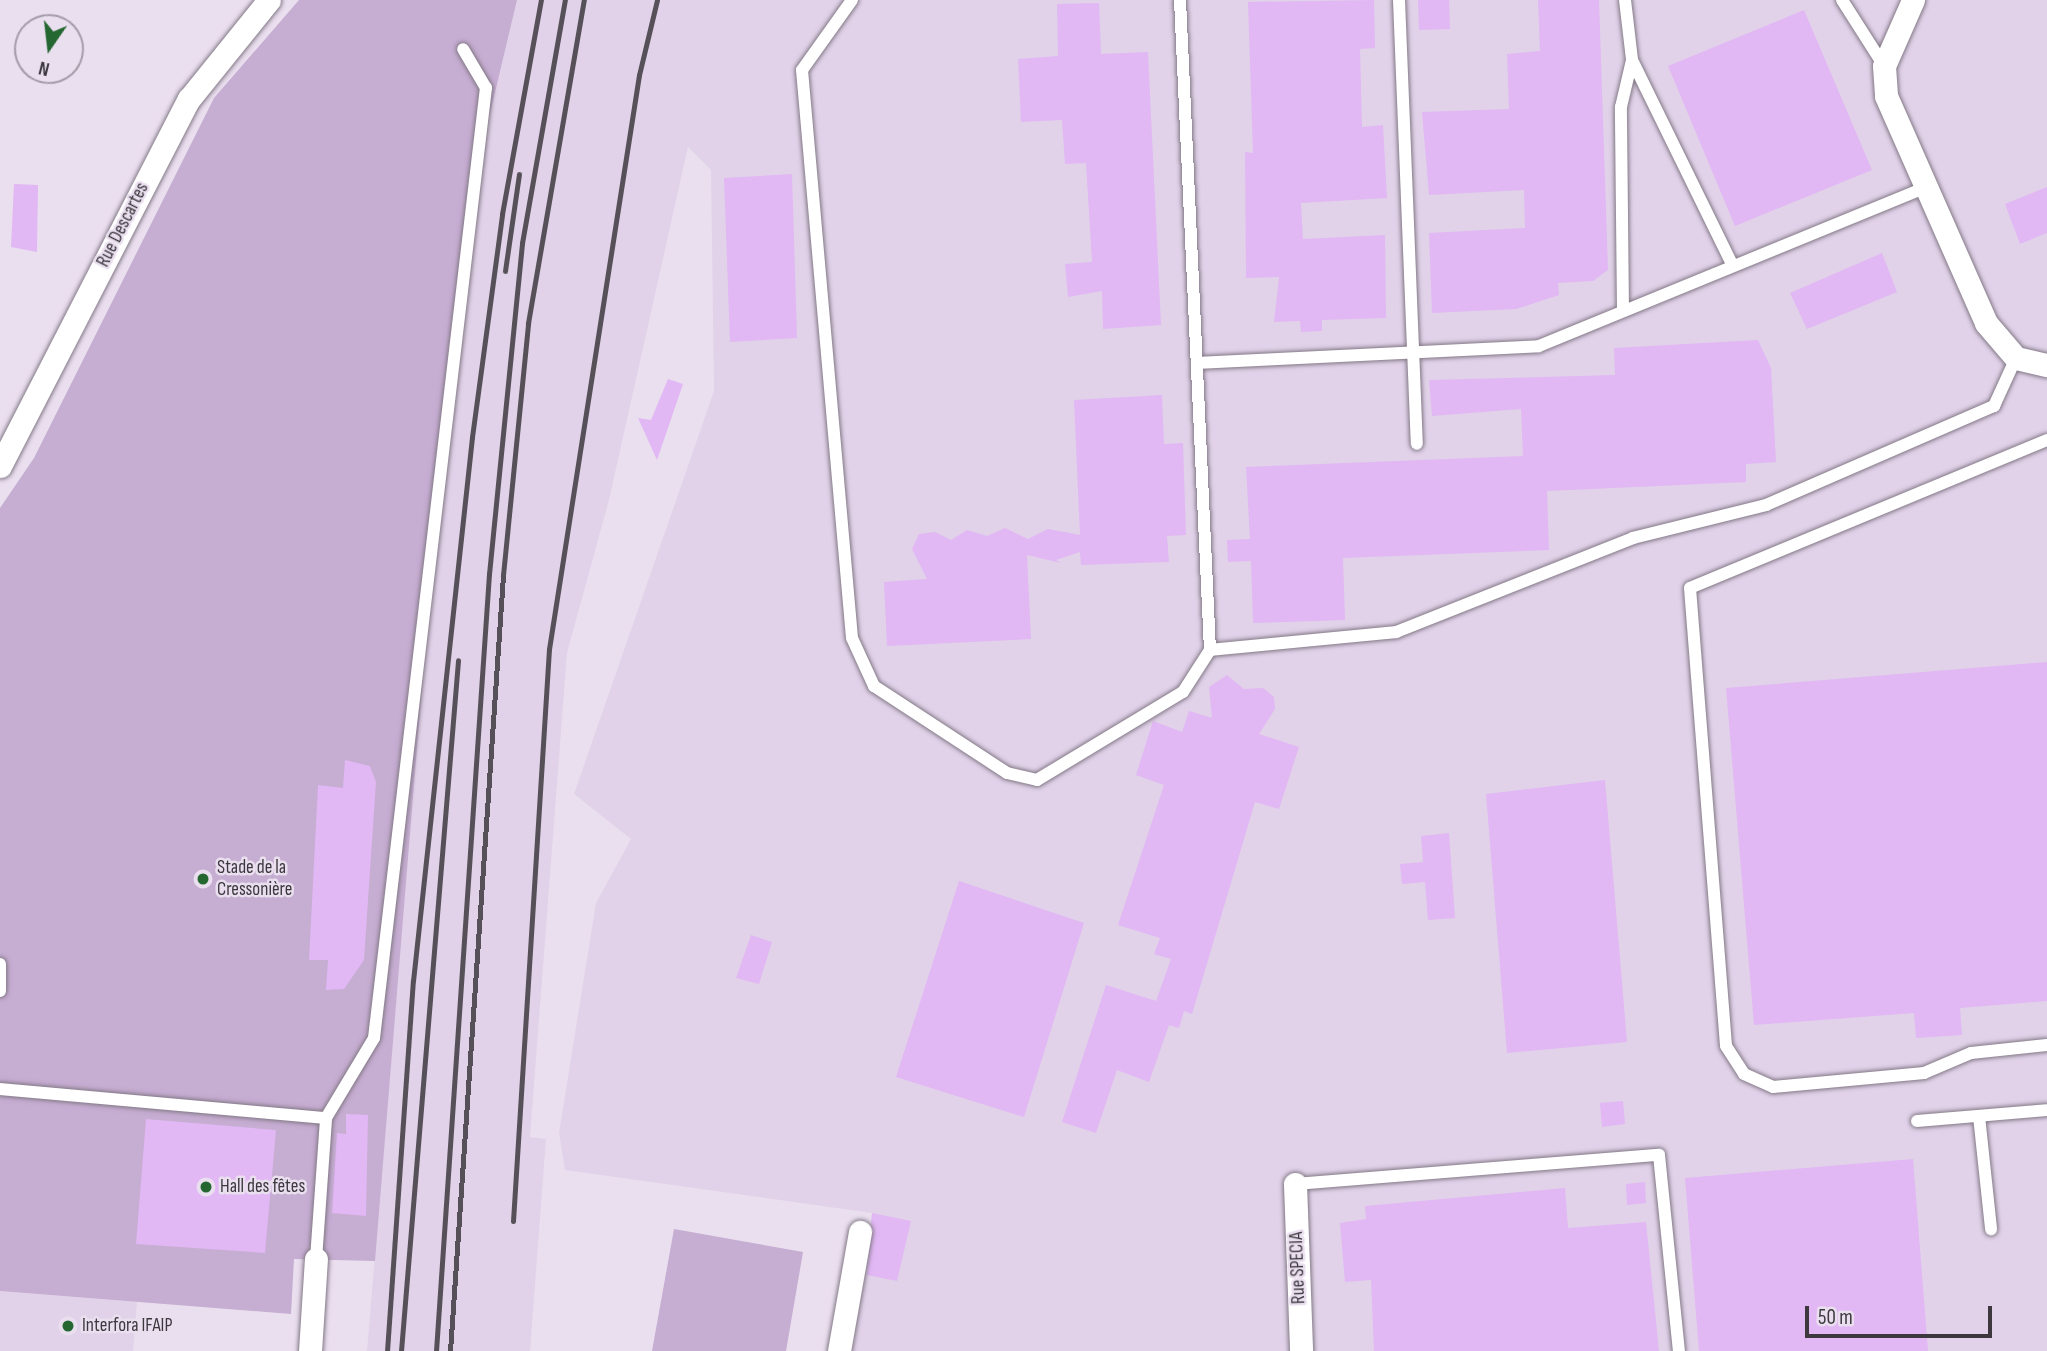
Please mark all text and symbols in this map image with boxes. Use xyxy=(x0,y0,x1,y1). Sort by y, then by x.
north arrow xyxy=(14,14,84,84)
text: N xyxy=(37,56,52,80)
street label: Rue Descartes xyxy=(92,179,154,271)
place label: Stade de la Cressonière xyxy=(217,857,292,901)
marker: Stade de la Cressonière xyxy=(195,871,211,887)
place label: Hall des fêtes xyxy=(220,1176,305,1198)
marker: Hall des fêtes xyxy=(198,1179,214,1195)
street label: Rue SPECIA xyxy=(1285,1231,1311,1305)
scale bar xyxy=(1809,1292,1996,1336)
text: 50 m xyxy=(1818,1305,1853,1330)
place label: Interfora IFAIP xyxy=(82,1315,172,1337)
marker: Interfora IFAIP xyxy=(60,1318,76,1334)

